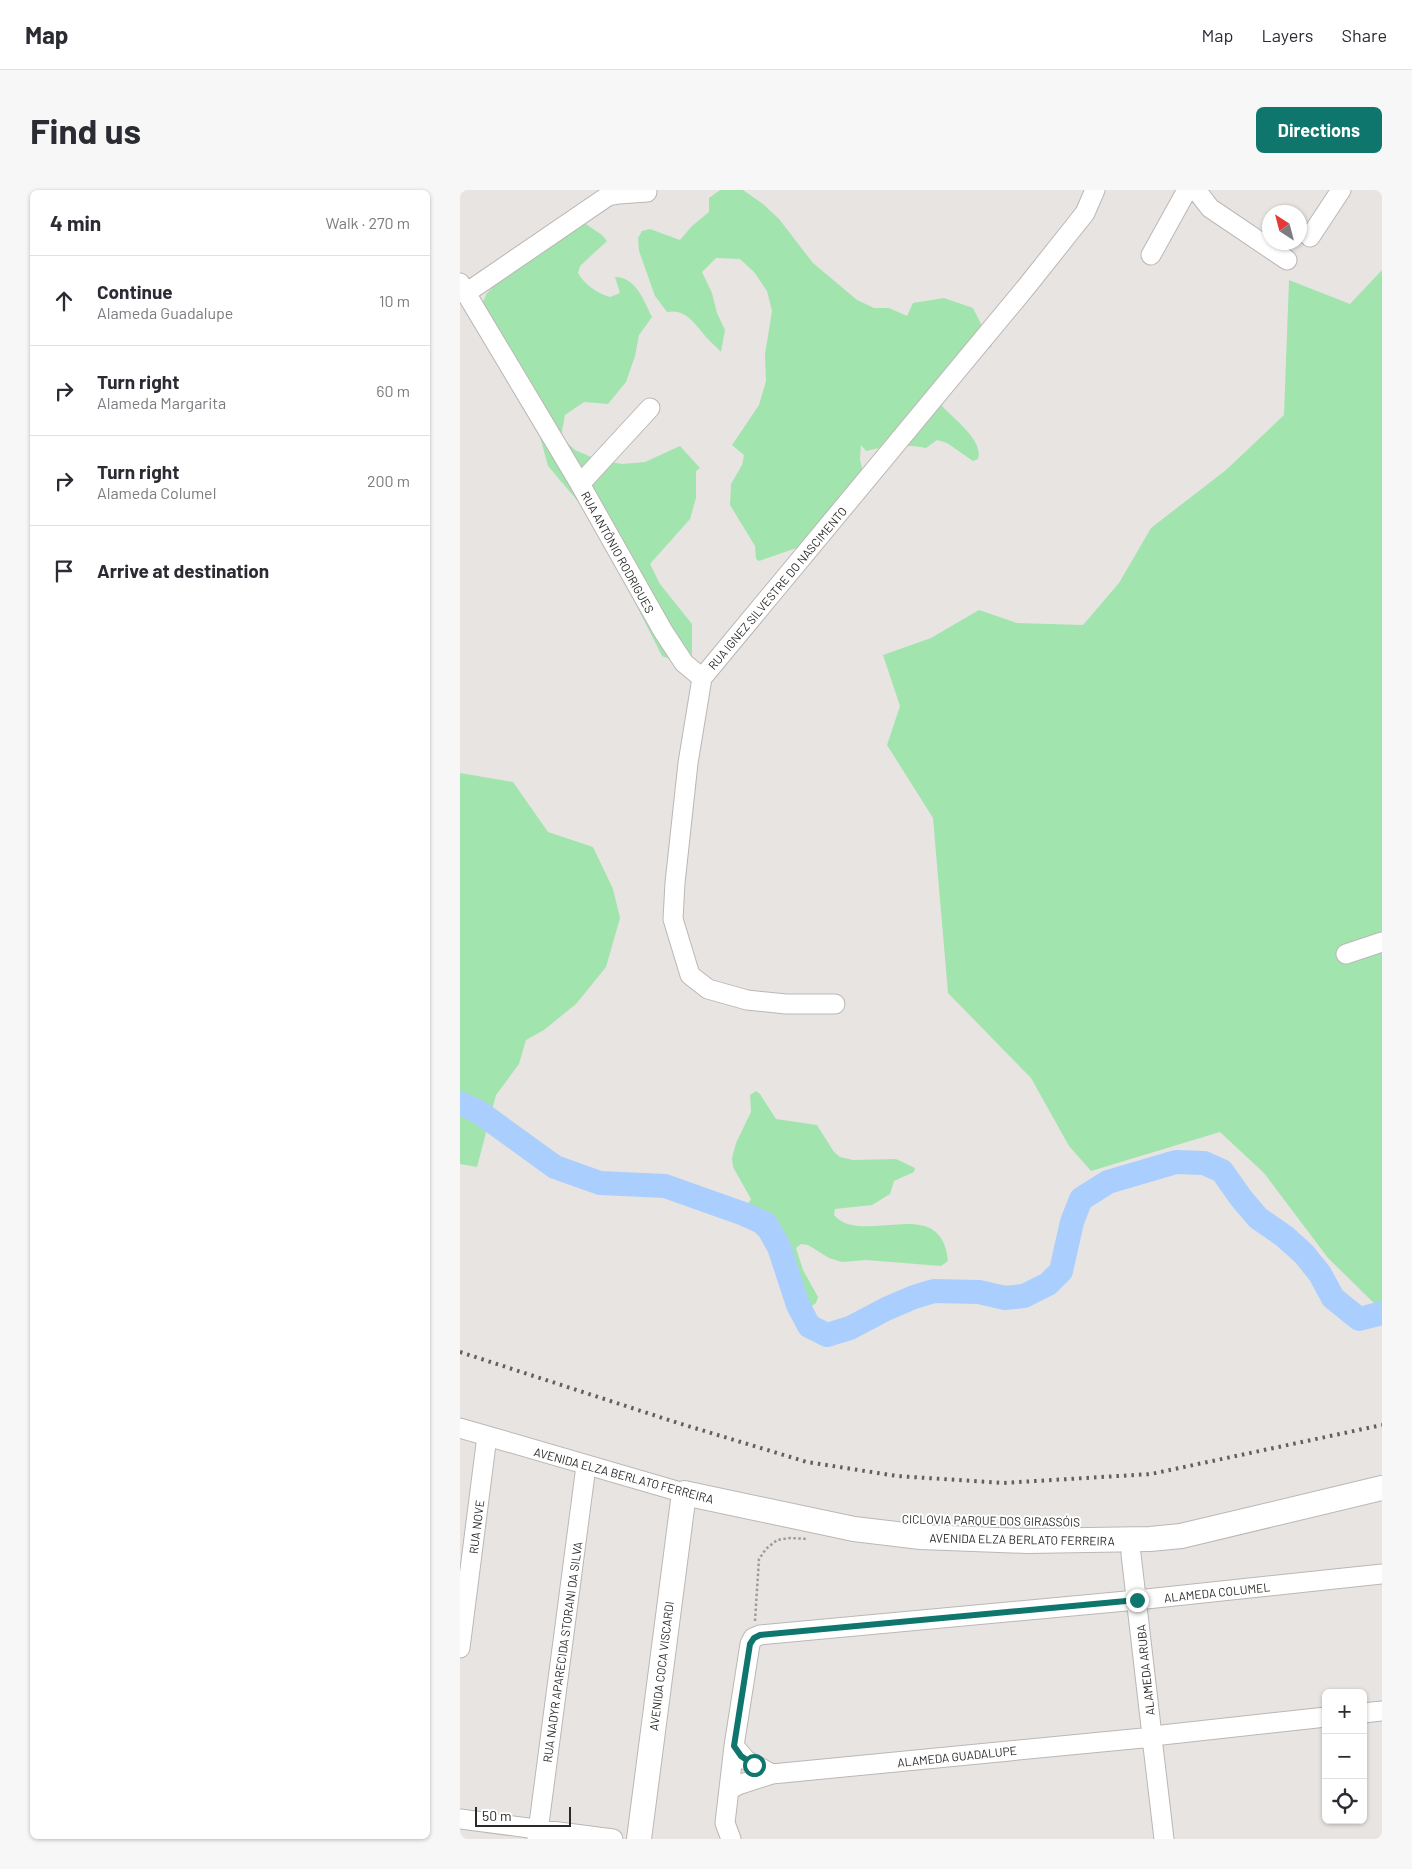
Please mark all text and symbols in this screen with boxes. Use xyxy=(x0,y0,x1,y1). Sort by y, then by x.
text: Map xyxy=(25,20,68,49)
text: Map xyxy=(1201,24,1233,46)
text: Layers xyxy=(1261,24,1314,46)
text: Share xyxy=(1342,24,1387,46)
button: Directions xyxy=(1256,107,1382,153)
text: Find us xyxy=(30,109,141,151)
north arrow xyxy=(1262,205,1307,250)
text: 4 min xyxy=(50,210,101,235)
text: Walk · 270 m xyxy=(325,213,410,232)
text: Continue xyxy=(97,280,173,303)
icon: ahead xyxy=(50,287,78,315)
text: 10 m xyxy=(379,291,410,310)
text: Alameda Guadalupe xyxy=(97,303,233,322)
text: Turn right xyxy=(97,370,179,393)
icon: right xyxy=(50,377,78,405)
text: 60 m xyxy=(376,381,410,400)
text: Alameda Margarita xyxy=(97,393,226,412)
text: Turn right xyxy=(97,460,179,483)
icon: right xyxy=(50,467,78,495)
text: 200 m xyxy=(367,471,410,490)
text: Alameda Columel xyxy=(97,483,216,502)
street label: RUA ANTÔNIO RODRIGUES xyxy=(579,489,657,615)
street label: RUA IGNEZ SILVESTRE DO NASCIMENTO xyxy=(705,504,849,672)
icon: arrive xyxy=(50,557,78,585)
text: Arrive at destination xyxy=(97,559,269,582)
street label: AVENIDA ELZA BERLATO FERREIRA xyxy=(533,1444,715,1506)
street label: RUA NOVE xyxy=(466,1499,486,1555)
street label: CICLOVIA PARQUE DOS GIRASSÓIS xyxy=(902,1511,1080,1529)
street label: AVENIDA ELZA BERLATO FERREIRA xyxy=(929,1530,1115,1548)
street label: RUA NADYR APARECIDA STORANI DA SILVA xyxy=(540,1541,584,1763)
street label: ALAMEDA COLUMEL xyxy=(1163,1579,1271,1605)
route end xyxy=(1126,1589,1149,1612)
street label: AVENIDA COCA VISCARDI xyxy=(646,1601,676,1731)
street label: ALAMEDA ARUBA xyxy=(1133,1624,1157,1716)
map controls xyxy=(1322,1689,1367,1824)
button: + xyxy=(1322,1689,1367,1734)
button: − xyxy=(1322,1734,1367,1779)
street label: ALAMEDA GUADALUPE xyxy=(896,1743,1018,1769)
route start xyxy=(743,1754,766,1777)
button: locate xyxy=(1322,1779,1367,1824)
scale bar xyxy=(475,1804,571,1827)
text: 50 m xyxy=(482,1807,511,1824)

